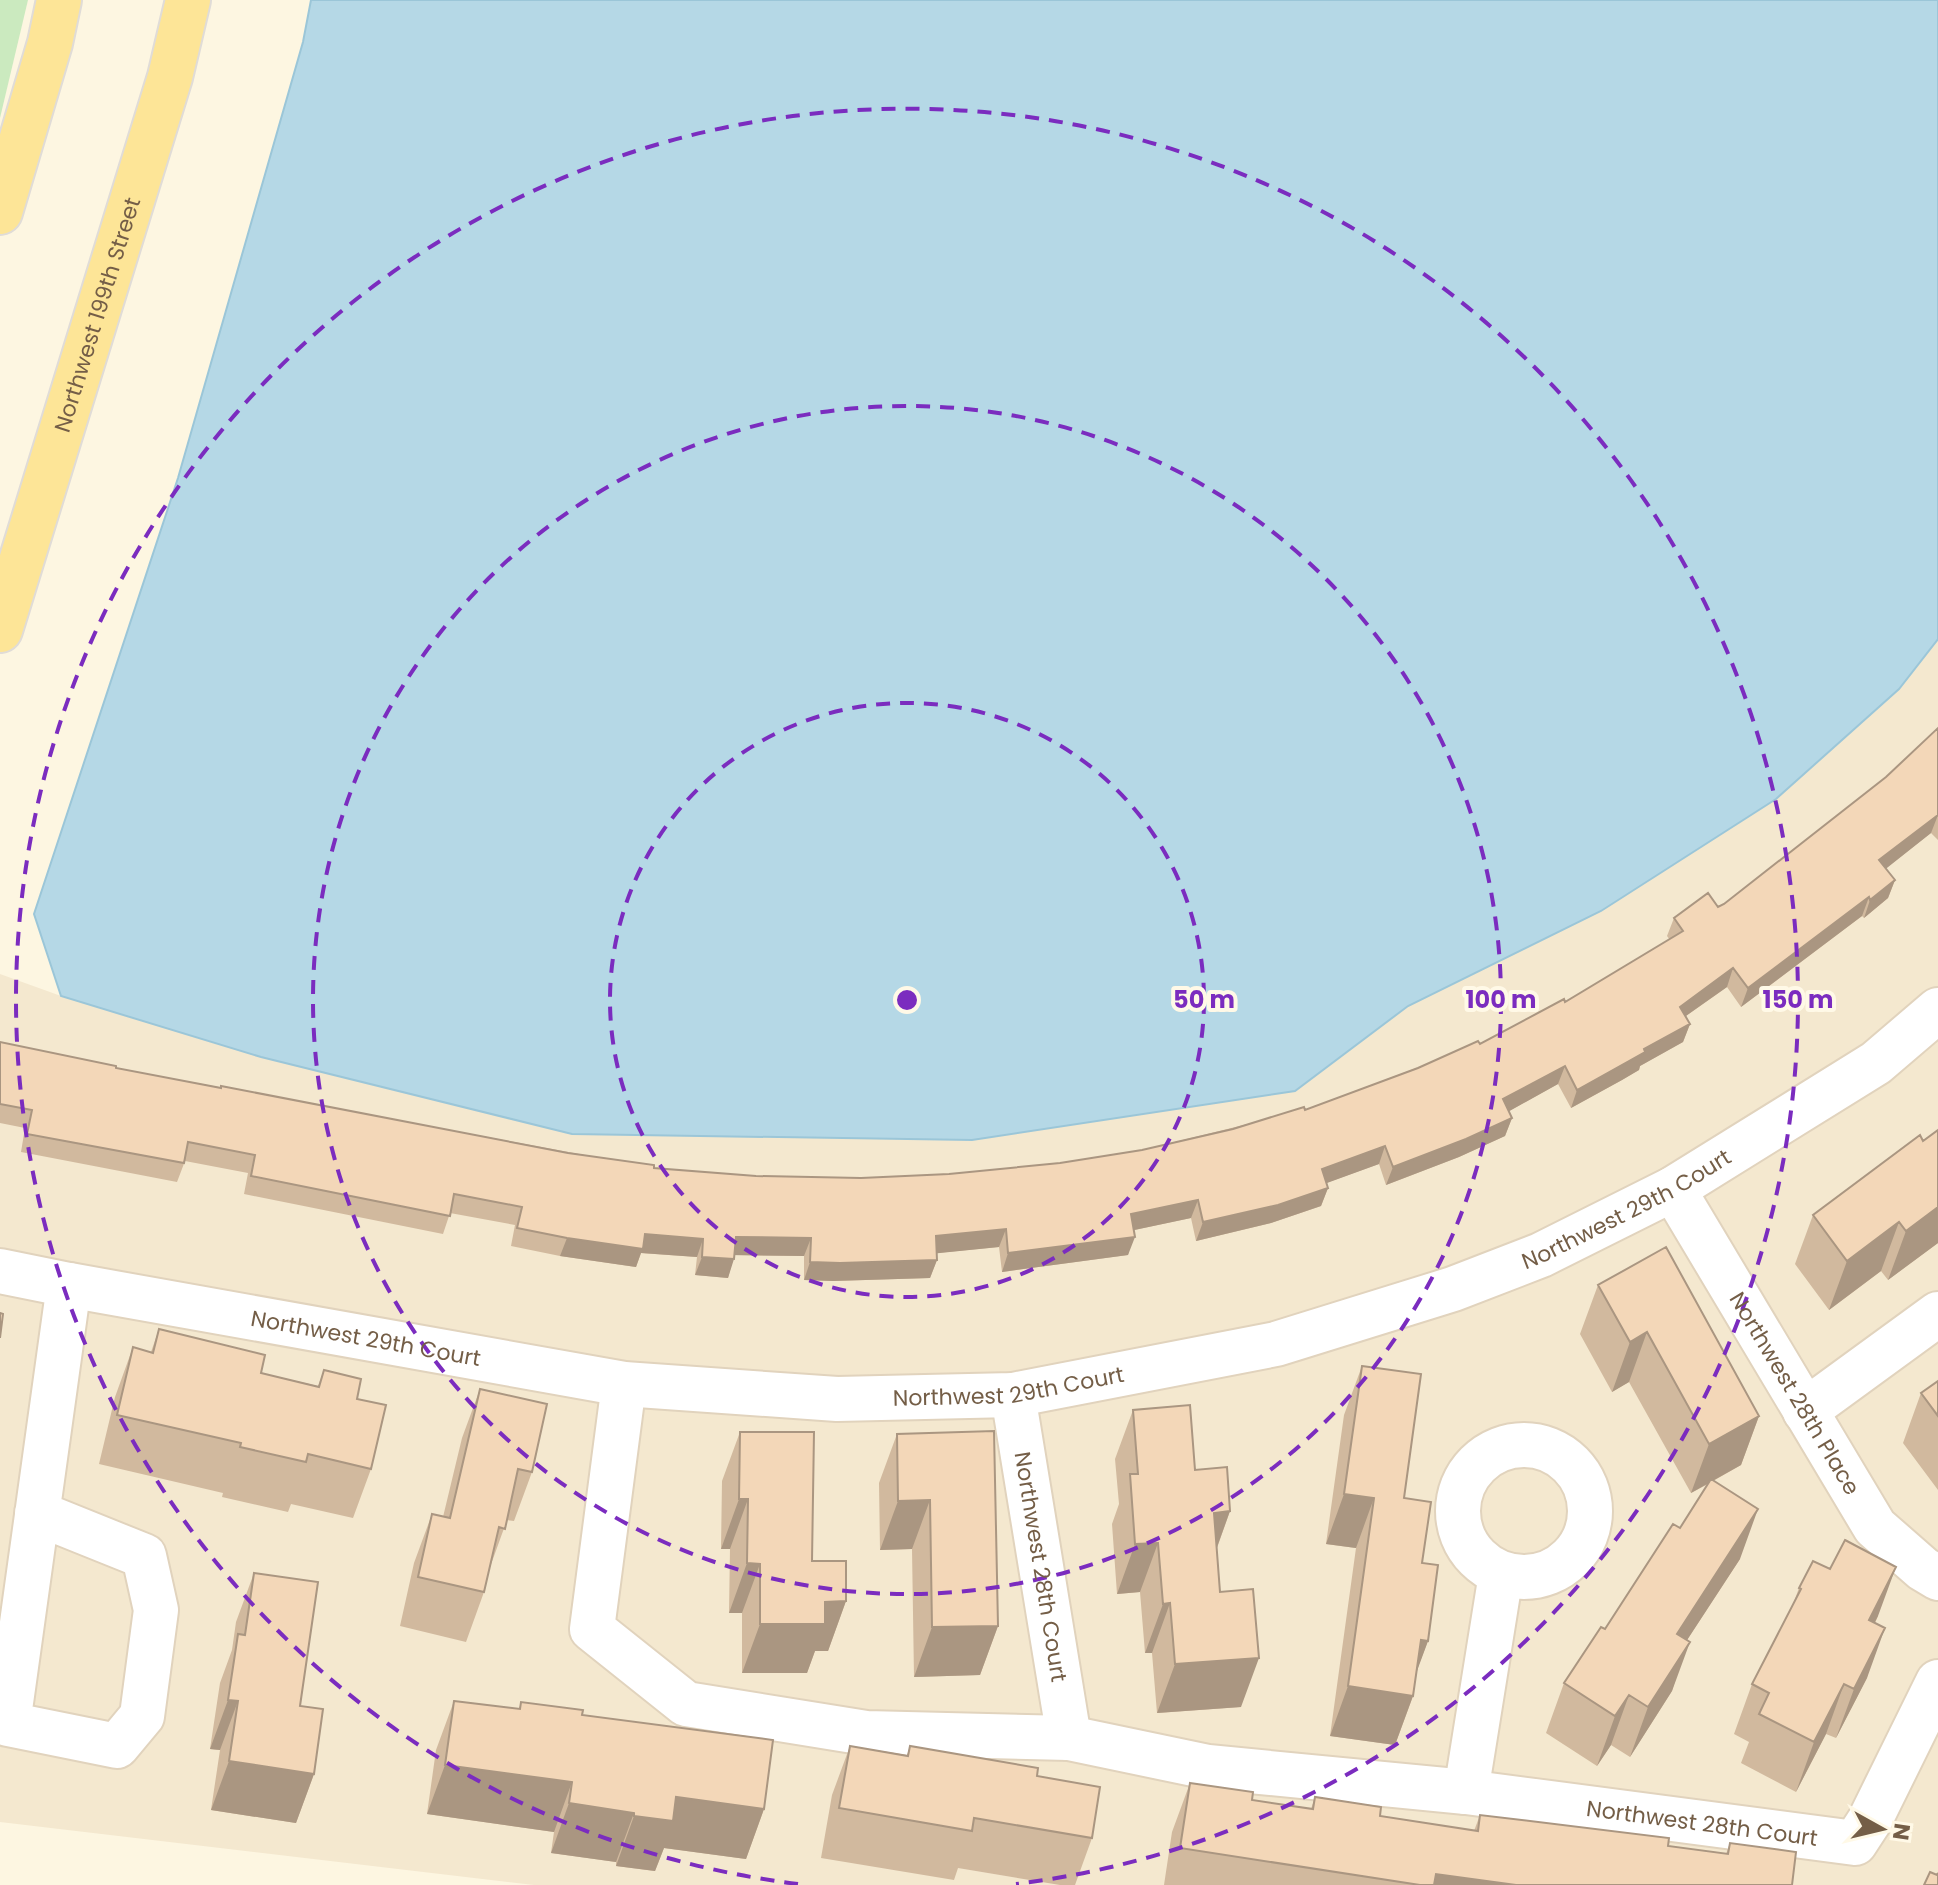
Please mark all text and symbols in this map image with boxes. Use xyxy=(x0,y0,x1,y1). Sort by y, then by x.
street label: Northwest 199th Street xyxy=(47,193,148,436)
text: 50 m xyxy=(1173,983,1235,1016)
text: 100 m xyxy=(1466,983,1536,1016)
text: 150 m xyxy=(1763,983,1833,1016)
centre of rings xyxy=(893,986,921,1014)
street label: Northwest 29th Court xyxy=(1517,1142,1737,1277)
street label: Northwest 28th Place xyxy=(1722,1286,1867,1501)
street label: Northwest 29th Court xyxy=(248,1303,483,1374)
street label: Northwest 29th Court xyxy=(893,1359,1127,1414)
street label: Northwest 28th Court xyxy=(1006,1449,1075,1684)
north arrow xyxy=(1842,1789,1922,1869)
street label: Northwest 28th Court xyxy=(1585,1793,1819,1854)
text: N xyxy=(1885,1821,1918,1842)

